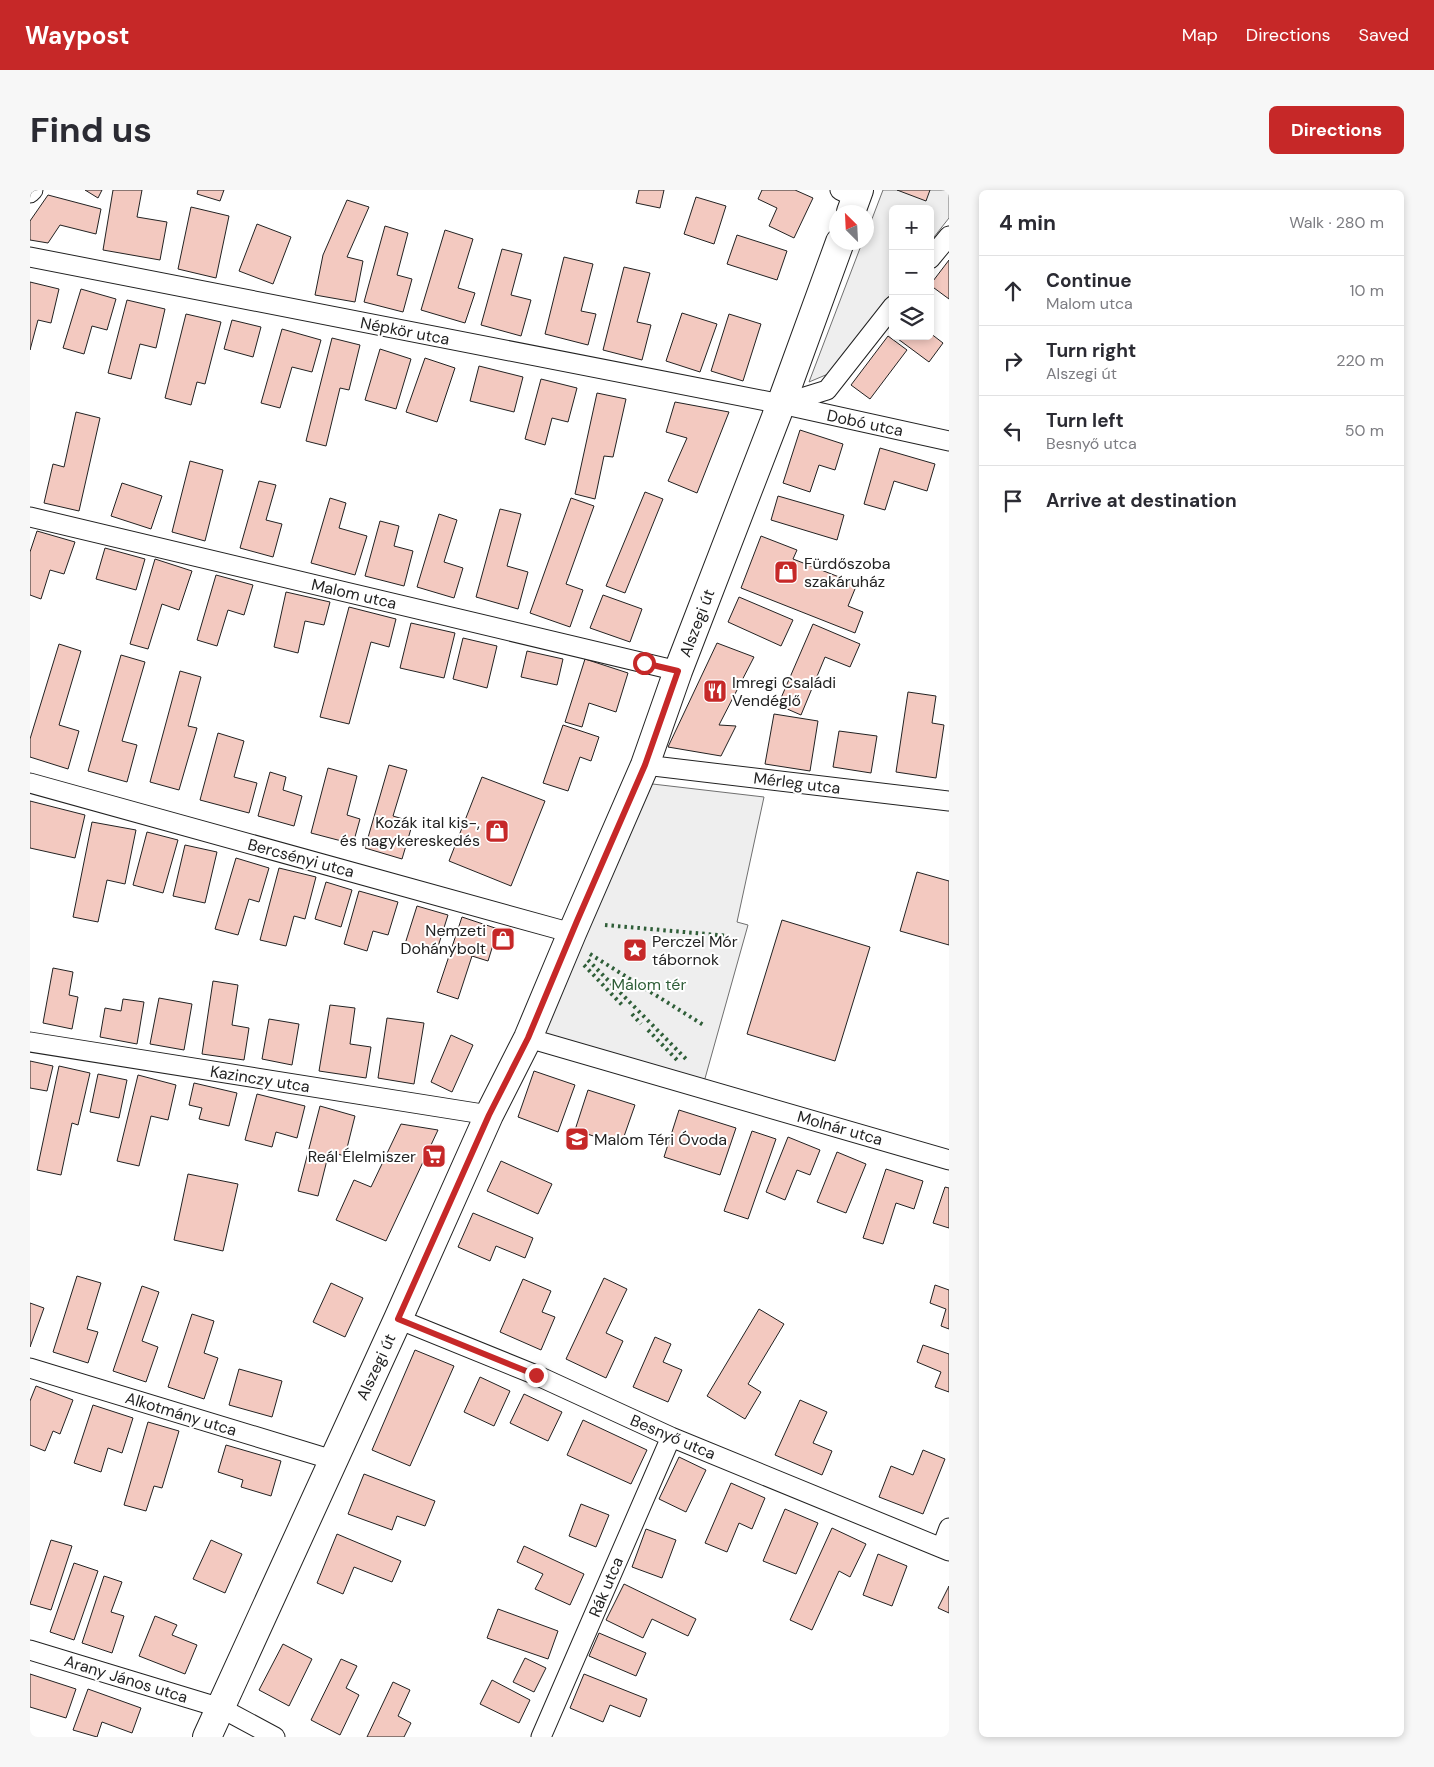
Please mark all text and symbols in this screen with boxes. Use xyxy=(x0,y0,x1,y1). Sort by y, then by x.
text: Waypost xyxy=(25,20,129,51)
text: Map xyxy=(1182,23,1218,47)
text: Directions xyxy=(1246,23,1331,47)
text: Saved xyxy=(1359,23,1409,47)
button: Directions xyxy=(1269,106,1404,154)
text: Find us xyxy=(30,107,152,153)
north arrow xyxy=(829,205,874,250)
map controls xyxy=(889,205,934,340)
button: + xyxy=(889,205,934,250)
text: 4 min xyxy=(999,209,1056,237)
text: Walk · 280 m xyxy=(1289,212,1384,233)
button: − xyxy=(889,250,934,295)
text: Continue xyxy=(1046,268,1132,293)
icon: ahead xyxy=(999,277,1027,305)
text: 10 m xyxy=(1350,280,1384,301)
text: Malom utca xyxy=(1046,293,1133,314)
button: layers xyxy=(889,295,934,340)
street label: Népkör utca xyxy=(359,312,451,350)
text: Turn right xyxy=(1046,338,1136,363)
icon: right xyxy=(999,347,1027,375)
text: 220 m xyxy=(1336,350,1384,371)
text: Alszegi út xyxy=(1046,363,1117,384)
street label: Dobó utca xyxy=(825,405,905,441)
text: Turn left xyxy=(1046,408,1124,433)
icon: left xyxy=(999,417,1027,445)
text: 50 m xyxy=(1345,420,1384,441)
text: Besnyő utca xyxy=(1046,433,1137,454)
icon: arrive xyxy=(999,487,1027,515)
text: Arrive at destination xyxy=(1046,488,1237,513)
place label: Fürdőszoba szakáruház xyxy=(804,553,890,592)
shop icon: Fürdőszoba szakáruház xyxy=(773,559,799,585)
street label: Malom utca xyxy=(309,574,399,614)
street label: Alszegi út xyxy=(674,586,720,660)
route start xyxy=(633,652,656,675)
place label: Imregi Családi Vendéglő xyxy=(732,672,836,711)
restaurant icon: Imregi Családi Vendéglő xyxy=(702,678,728,704)
street label: Mérleg utca xyxy=(752,767,842,799)
place label: Kozák ital kis-, és nagykereskedés xyxy=(340,812,480,851)
shop icon: Kozák ital kis-, és nagykereskedés xyxy=(484,818,510,844)
street label: Bercsényi utca xyxy=(245,834,357,882)
place label: Nemzeti Dohánybolt xyxy=(400,920,486,959)
shop icon: Nemzeti Dohánybolt xyxy=(490,926,516,952)
place label: Perczel Mór tábornok xyxy=(652,931,738,970)
place icon: Perczel Mór tábornok xyxy=(622,937,648,963)
park label: Malom tér xyxy=(612,974,686,995)
street label: Kazinczy utca xyxy=(209,1061,311,1097)
street label: Molnár utca xyxy=(795,1106,885,1150)
school or university icon: Malom Téri Óvoda xyxy=(564,1126,590,1152)
place label: Malom Téri Óvoda xyxy=(594,1129,727,1150)
supermarket icon: Reál Élelmiszer xyxy=(421,1143,447,1169)
place label: Reál Élelmiszer xyxy=(308,1146,416,1167)
street label: Alszegi út xyxy=(351,1330,401,1404)
route end xyxy=(525,1364,548,1387)
street label: Alkotmány utca xyxy=(123,1387,239,1441)
street label: Besnyő utca xyxy=(627,1410,719,1464)
street label: Rák utca xyxy=(584,1554,628,1620)
street label: Arany János utca xyxy=(62,1650,190,1708)

